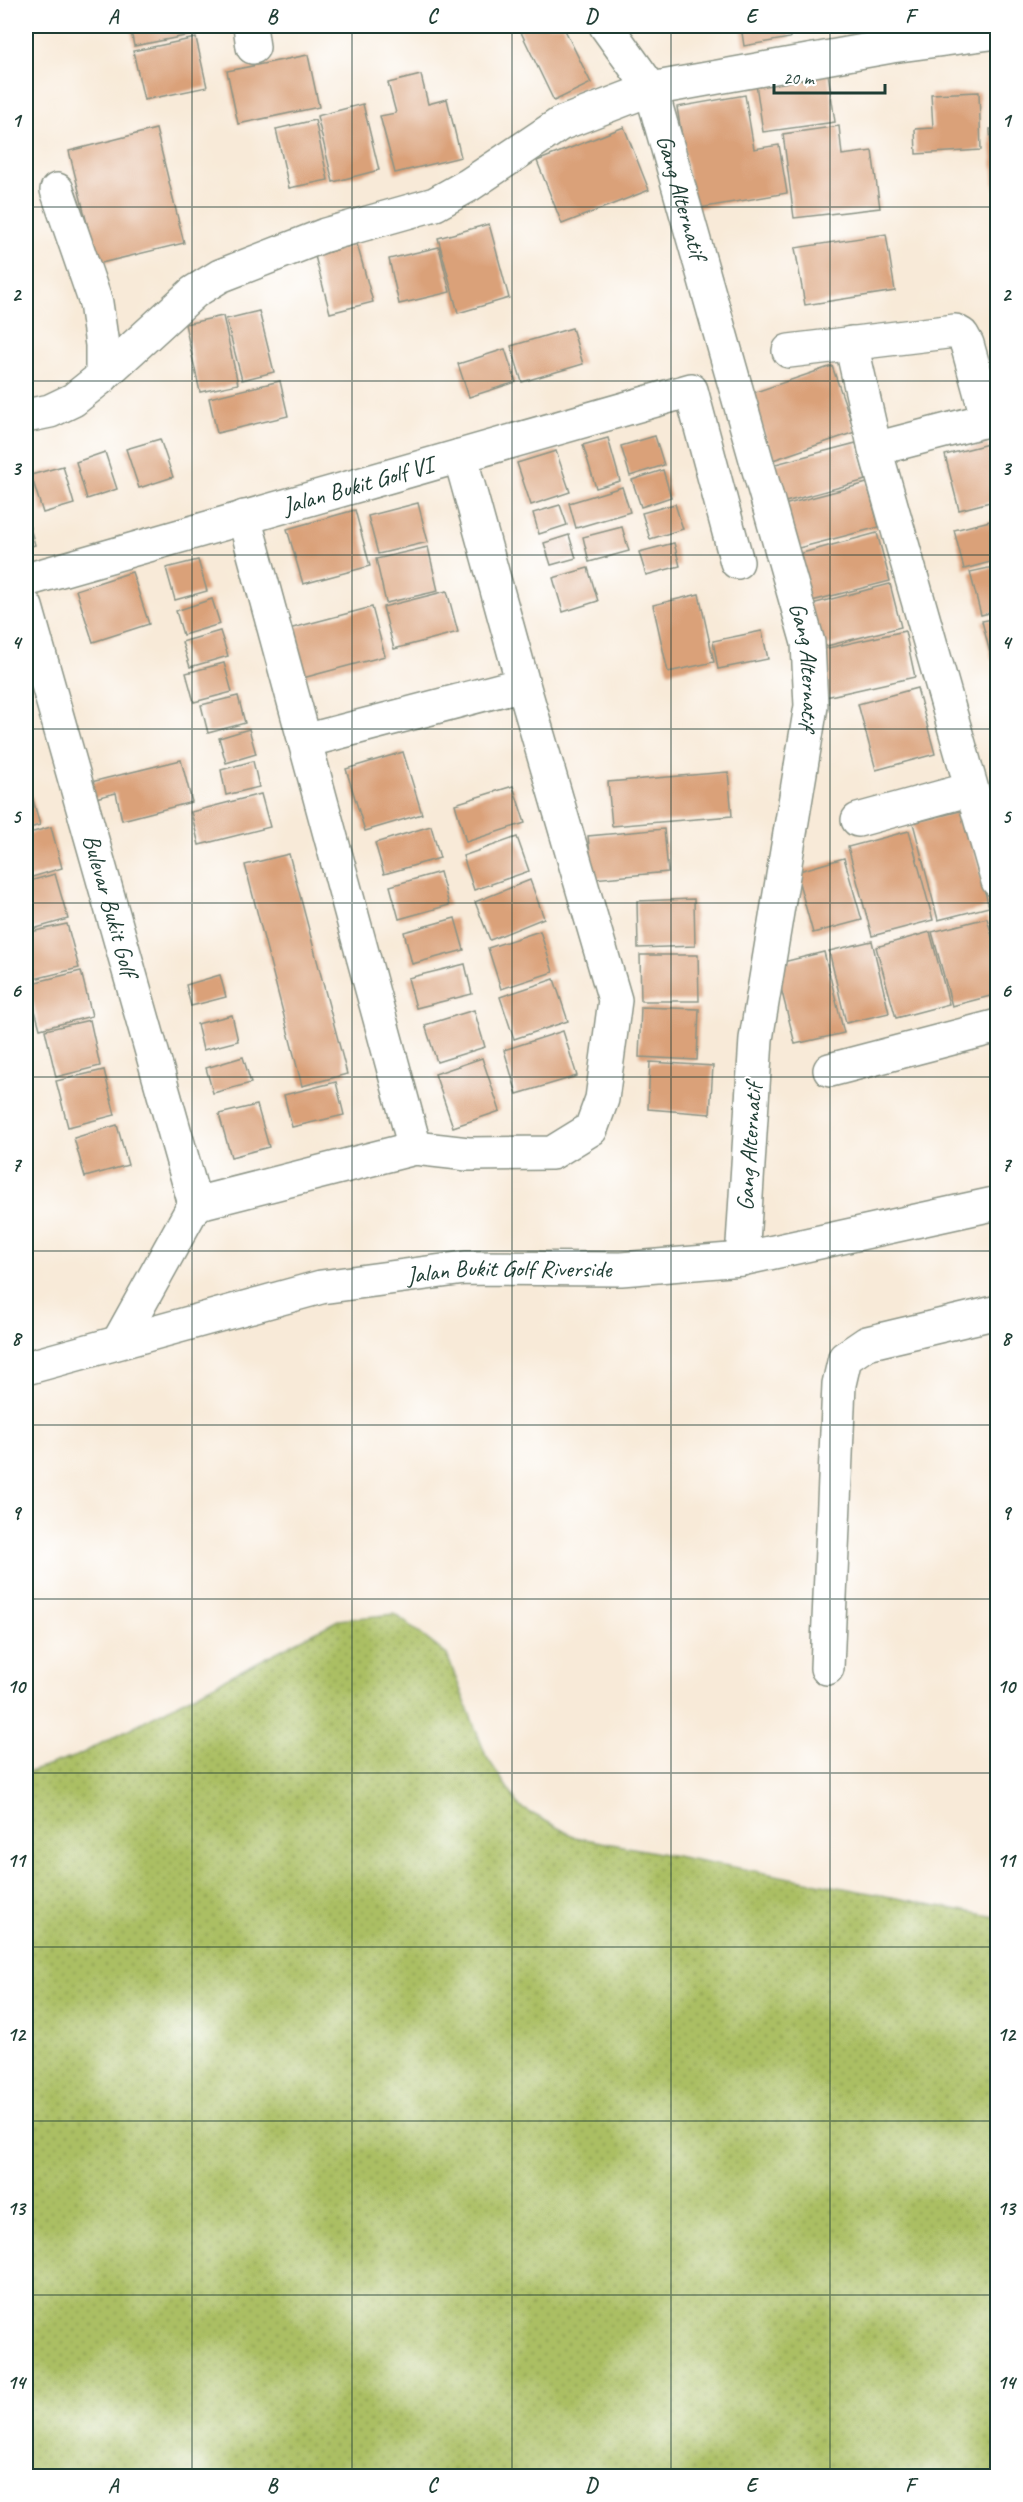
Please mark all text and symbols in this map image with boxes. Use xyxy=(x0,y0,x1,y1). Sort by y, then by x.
text: A xyxy=(108,4,120,29)
text: B xyxy=(267,4,279,29)
text: C xyxy=(427,4,439,29)
text: D xyxy=(585,4,599,29)
text: E xyxy=(746,4,760,29)
text: F xyxy=(905,4,919,29)
scale bar xyxy=(774,57,885,95)
text: 20 m xyxy=(783,67,816,89)
text: 1 xyxy=(12,108,23,133)
text: 1 xyxy=(1002,108,1013,133)
street label: Gang Alternatif xyxy=(650,131,715,267)
text: 2 xyxy=(12,282,23,307)
text: 2 xyxy=(1002,282,1013,307)
street label: Jalan Bukit Golf VI xyxy=(278,448,441,521)
text: 3 xyxy=(12,456,23,481)
text: 3 xyxy=(1002,456,1013,481)
street label: Gang Alternatif xyxy=(782,599,826,736)
text: 4 xyxy=(12,630,24,655)
text: 4 xyxy=(1002,630,1014,655)
text: 5 xyxy=(12,804,23,829)
text: 5 xyxy=(1002,804,1013,829)
street label: Bulevar Bukit Golf xyxy=(76,831,146,984)
text: 6 xyxy=(11,978,22,1003)
text: 6 xyxy=(1001,978,1012,1003)
street label: Gang Alternatif xyxy=(730,1077,769,1212)
text: 7 xyxy=(12,1152,23,1177)
text: 7 xyxy=(1002,1152,1013,1177)
street label: Jalan Bukit Golf Riverside xyxy=(404,1253,614,1291)
text: 8 xyxy=(12,1326,24,1351)
text: 8 xyxy=(1002,1326,1014,1351)
text: 9 xyxy=(12,1500,23,1525)
text: 9 xyxy=(1002,1500,1013,1525)
text: 10 xyxy=(7,1674,27,1699)
text: 10 xyxy=(997,1674,1017,1699)
text: 11 xyxy=(7,1848,27,1873)
text: 11 xyxy=(997,1848,1017,1873)
text: 12 xyxy=(7,2022,27,2047)
text: 12 xyxy=(997,2022,1017,2047)
text: 13 xyxy=(7,2196,27,2221)
text: 13 xyxy=(997,2196,1017,2221)
text: 14 xyxy=(7,2370,28,2395)
text: 14 xyxy=(997,2370,1018,2395)
text: A xyxy=(108,2473,120,2498)
text: B xyxy=(267,2473,279,2498)
text: C xyxy=(427,2473,439,2498)
text: D xyxy=(585,2473,599,2498)
text: E xyxy=(746,2473,760,2498)
text: F xyxy=(905,2473,919,2498)

